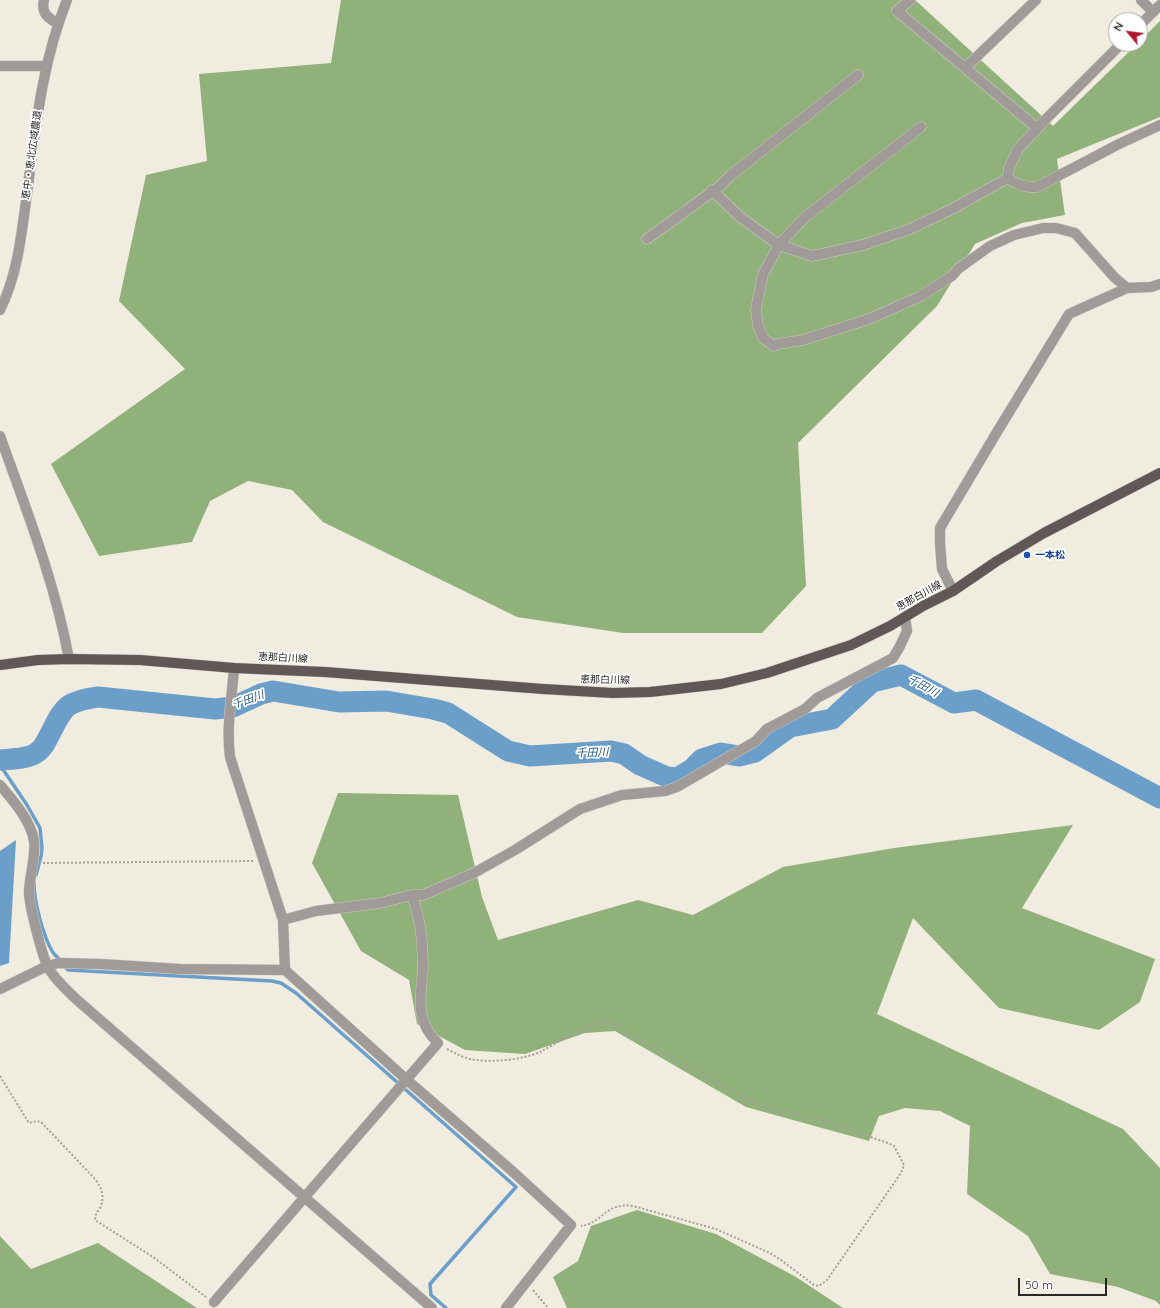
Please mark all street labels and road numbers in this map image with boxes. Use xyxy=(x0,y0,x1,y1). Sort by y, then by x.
street label: 恵中・恵北広域農道 xyxy=(20,110,44,200)
street label: 恵那白川線 xyxy=(894,579,944,613)
street label: 恵那白川線 xyxy=(258,651,308,665)
street label: 恵那白川線 xyxy=(580,674,630,686)

